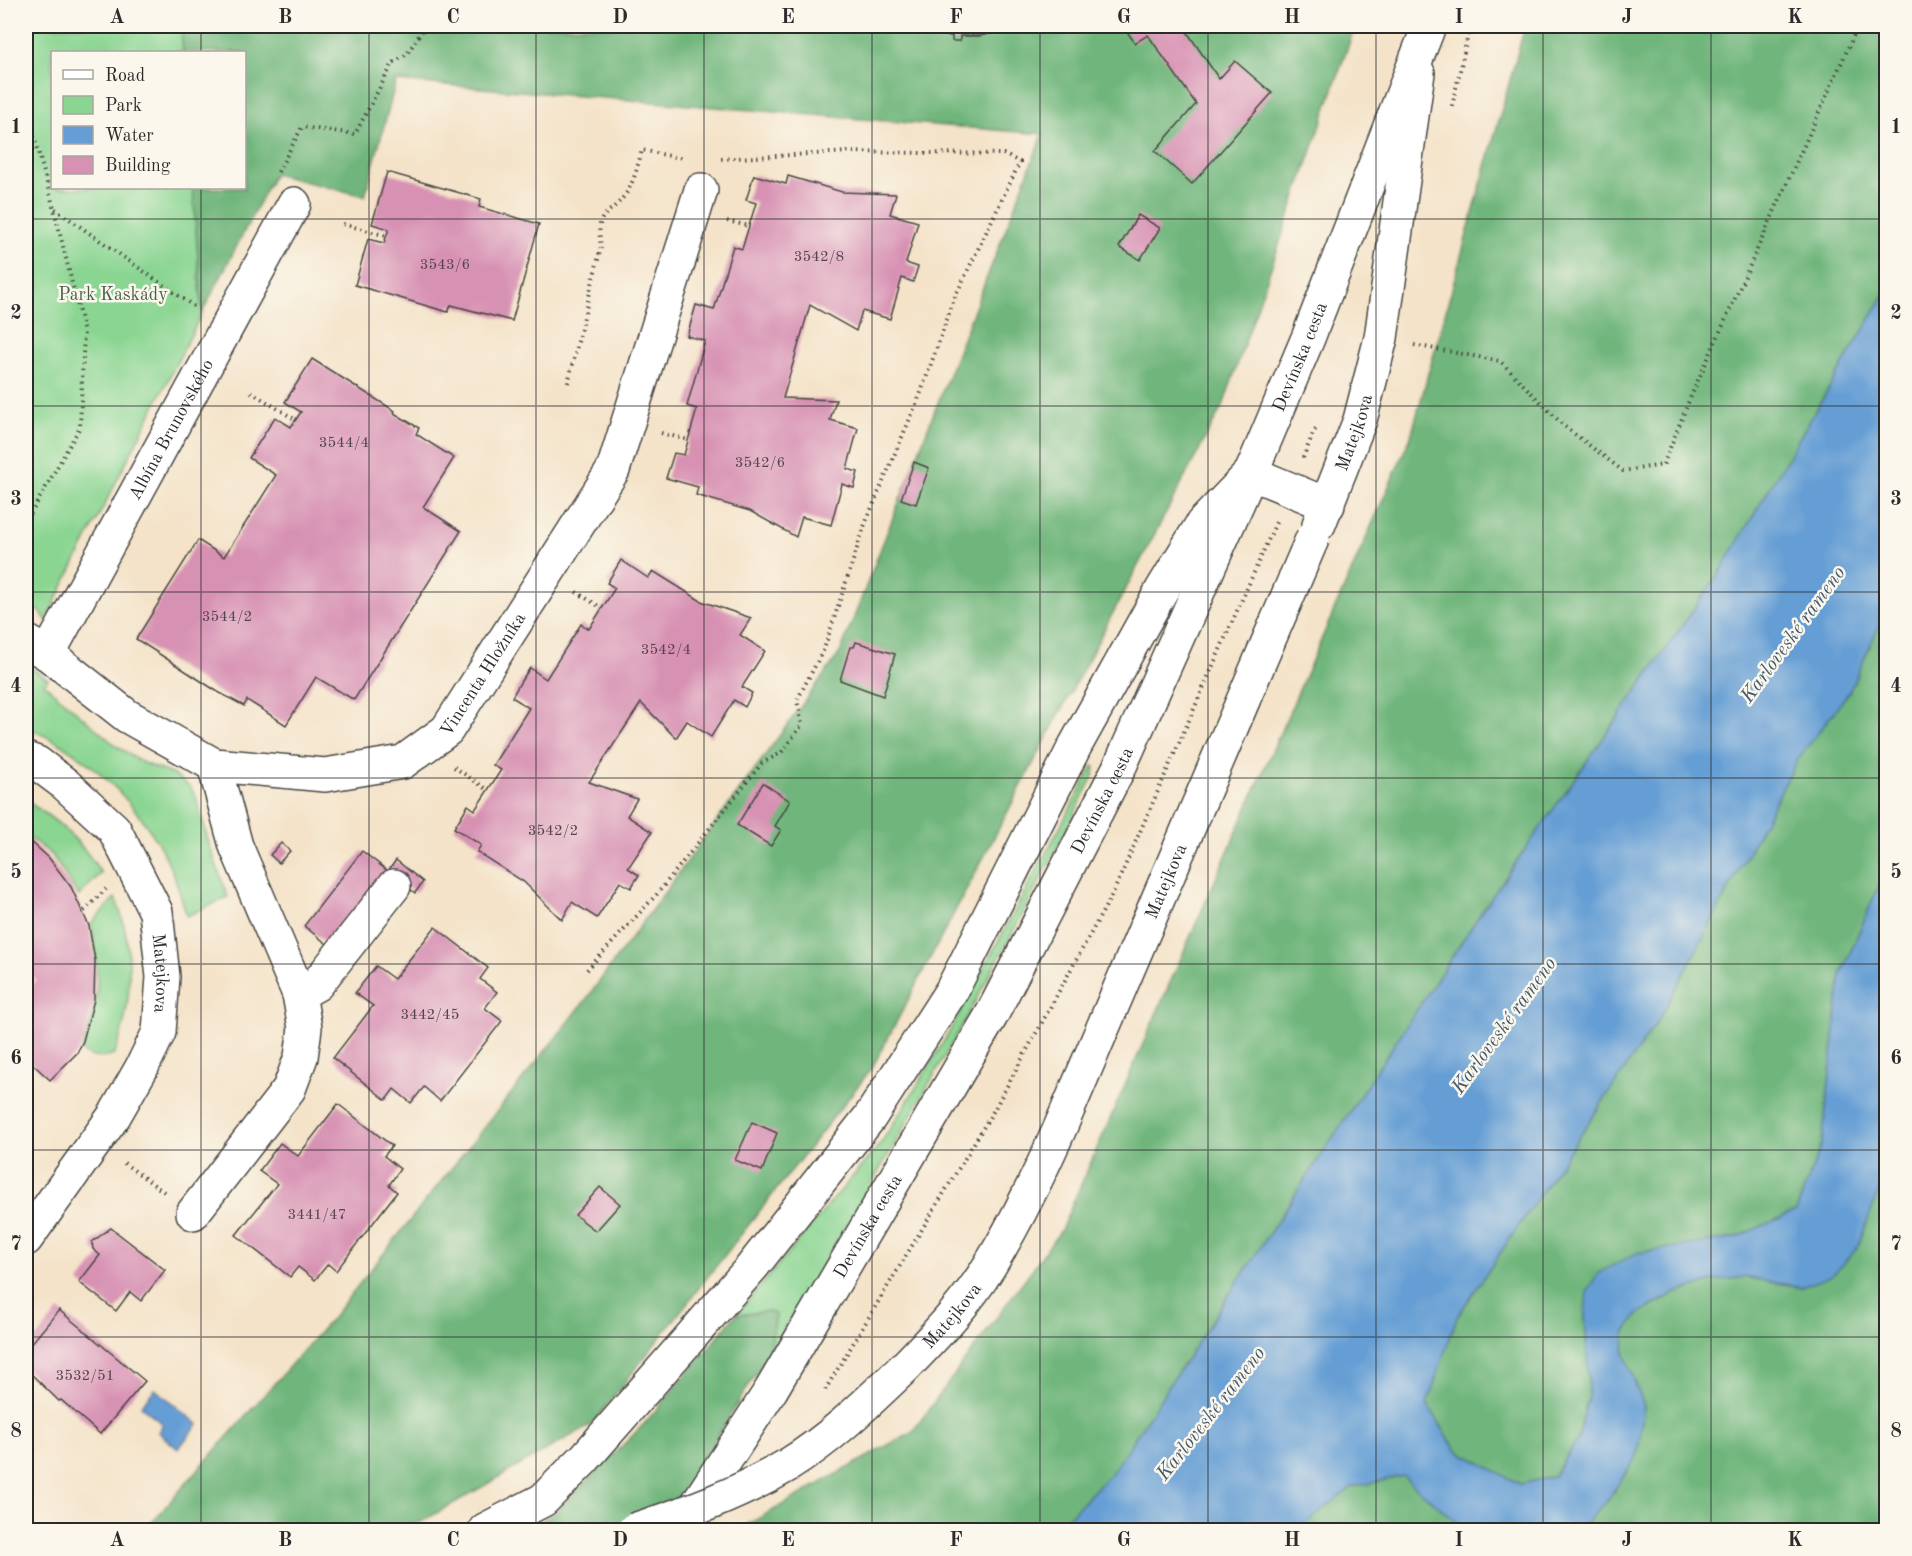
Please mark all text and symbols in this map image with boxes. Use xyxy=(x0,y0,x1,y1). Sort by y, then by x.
text: A xyxy=(109,8,125,28)
text: B xyxy=(278,8,292,28)
text: C xyxy=(446,8,460,28)
text: D xyxy=(612,8,628,28)
text: E xyxy=(781,8,795,28)
text: F xyxy=(949,8,963,28)
text: G xyxy=(1117,8,1131,28)
text: H xyxy=(1284,8,1300,28)
text: I xyxy=(1455,8,1463,28)
text: J xyxy=(1622,8,1633,28)
text: K xyxy=(1787,8,1803,28)
legend xyxy=(51,51,246,189)
text: Road xyxy=(105,67,145,85)
text: Park xyxy=(105,97,142,115)
text: 1 xyxy=(10,118,22,138)
text: 1 xyxy=(1890,118,1902,138)
text: Water xyxy=(105,127,154,145)
text: Building xyxy=(105,157,171,175)
house number: 3542/8 xyxy=(794,250,844,265)
house number: 3543/6 xyxy=(420,258,470,273)
park label: Park Kaskády xyxy=(58,286,168,304)
street label: Devínska cesta xyxy=(1270,300,1331,415)
text: 2 xyxy=(10,304,22,324)
text: 2 xyxy=(1890,304,1902,324)
street label: Albína Brunovského xyxy=(126,356,217,503)
street label: Matejkova xyxy=(1333,393,1376,474)
house number: 3544/4 xyxy=(319,436,369,451)
house number: 3542/6 xyxy=(735,456,785,471)
text: 3 xyxy=(10,490,22,510)
text: 3 xyxy=(1890,490,1902,510)
water label: Karloveské rameno xyxy=(1737,563,1850,708)
house number: 3544/2 xyxy=(202,610,252,625)
street label: Vincenta Hložníka xyxy=(438,610,530,740)
house number: 3542/4 xyxy=(641,643,691,658)
text: 4 xyxy=(10,677,22,697)
text: 4 xyxy=(1890,677,1902,697)
street label: Devínska cesta xyxy=(1068,745,1137,857)
house number: 3542/2 xyxy=(528,824,578,839)
street label: Matejkova xyxy=(1143,841,1191,922)
text: 5 xyxy=(10,862,22,883)
text: 5 xyxy=(1890,862,1902,883)
street label: Matejkova xyxy=(148,933,171,1014)
water label: Karloveské rameno xyxy=(1448,954,1561,1099)
house number: 3442/45 xyxy=(401,1008,459,1023)
text: 6 xyxy=(10,1049,22,1069)
text: 6 xyxy=(1890,1049,1902,1069)
street label: Devínska cesta xyxy=(831,1172,906,1281)
house number: 3441/47 xyxy=(288,1208,346,1223)
text: 7 xyxy=(10,1235,22,1255)
text: 7 xyxy=(1890,1235,1902,1255)
street label: Matejkova xyxy=(920,1280,985,1352)
water label: Karloveské rameno xyxy=(1153,1344,1270,1485)
house number: 3532/51 xyxy=(56,1369,114,1384)
text: 8 xyxy=(10,1422,22,1442)
text: 8 xyxy=(1890,1422,1902,1442)
text: A xyxy=(109,1531,125,1551)
text: B xyxy=(278,1531,292,1551)
text: C xyxy=(446,1531,460,1551)
text: D xyxy=(612,1531,628,1551)
text: E xyxy=(781,1531,795,1551)
text: F xyxy=(949,1531,963,1551)
text: G xyxy=(1117,1531,1131,1551)
text: H xyxy=(1284,1531,1300,1551)
text: I xyxy=(1455,1531,1463,1551)
text: J xyxy=(1622,1531,1633,1551)
text: K xyxy=(1787,1531,1803,1551)

